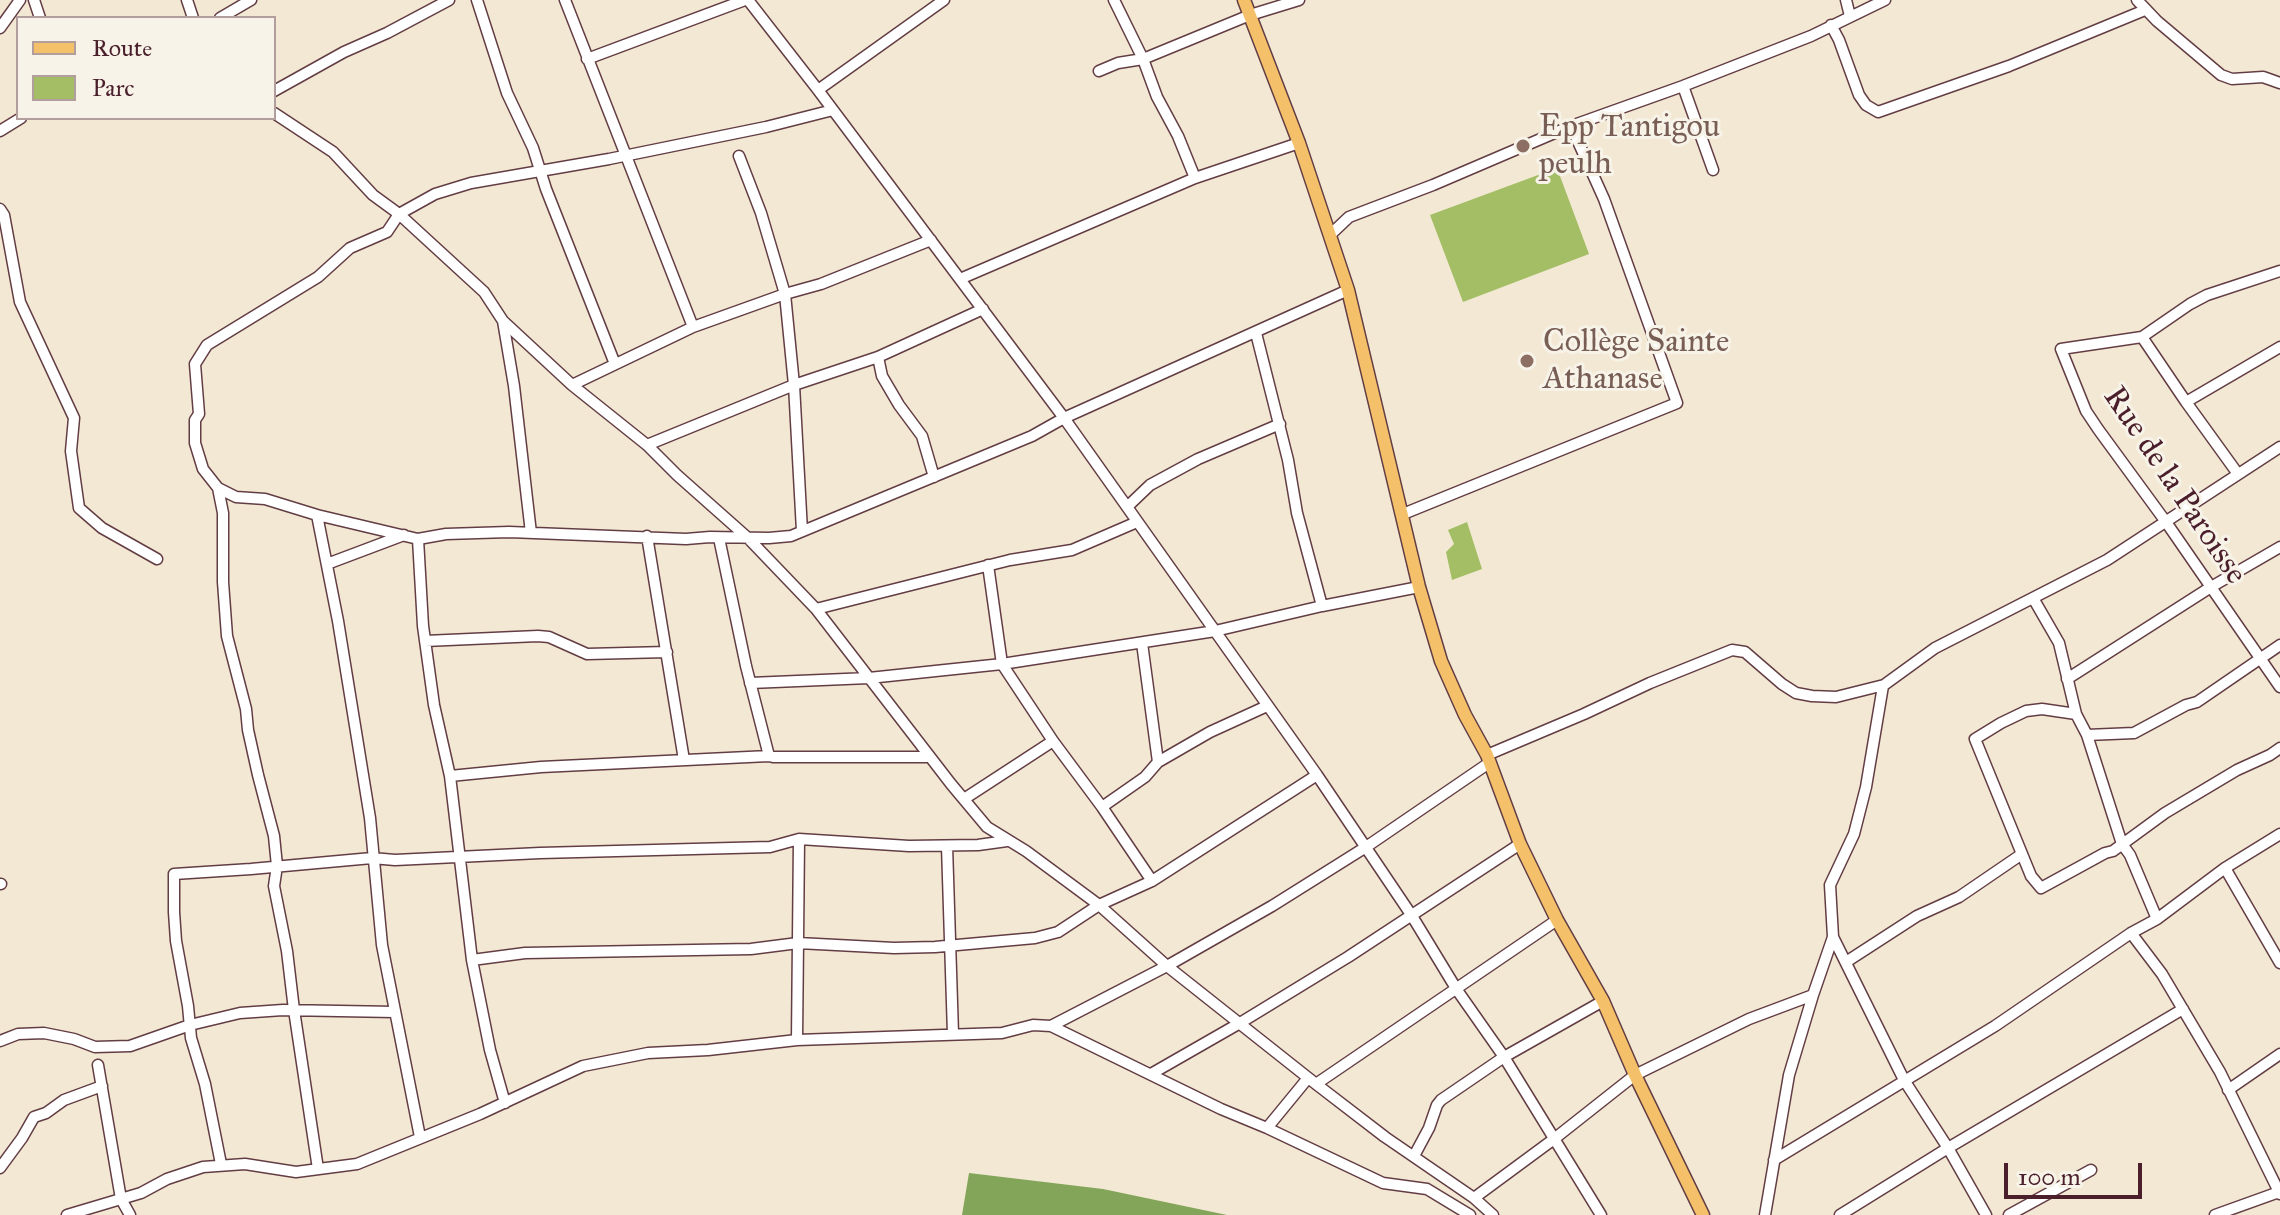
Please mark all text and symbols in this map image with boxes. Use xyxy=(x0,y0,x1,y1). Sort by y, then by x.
legend xyxy=(16,16,276,120)
text: Route xyxy=(92,33,152,63)
text: Parc xyxy=(92,73,134,103)
place label: Epp Tantigou peulh xyxy=(1539,109,1720,184)
marker: Epp Tantigou peulh xyxy=(1514,137,1532,155)
place label: Collège Sainte Athanase xyxy=(1543,324,1729,399)
marker: Collège Sainte Athanase xyxy=(1518,352,1536,370)
street label: Rue de la Paroisse xyxy=(2094,380,2254,592)
scale bar xyxy=(2008,1147,2146,1197)
text: 100 m xyxy=(2018,1162,2081,1192)

